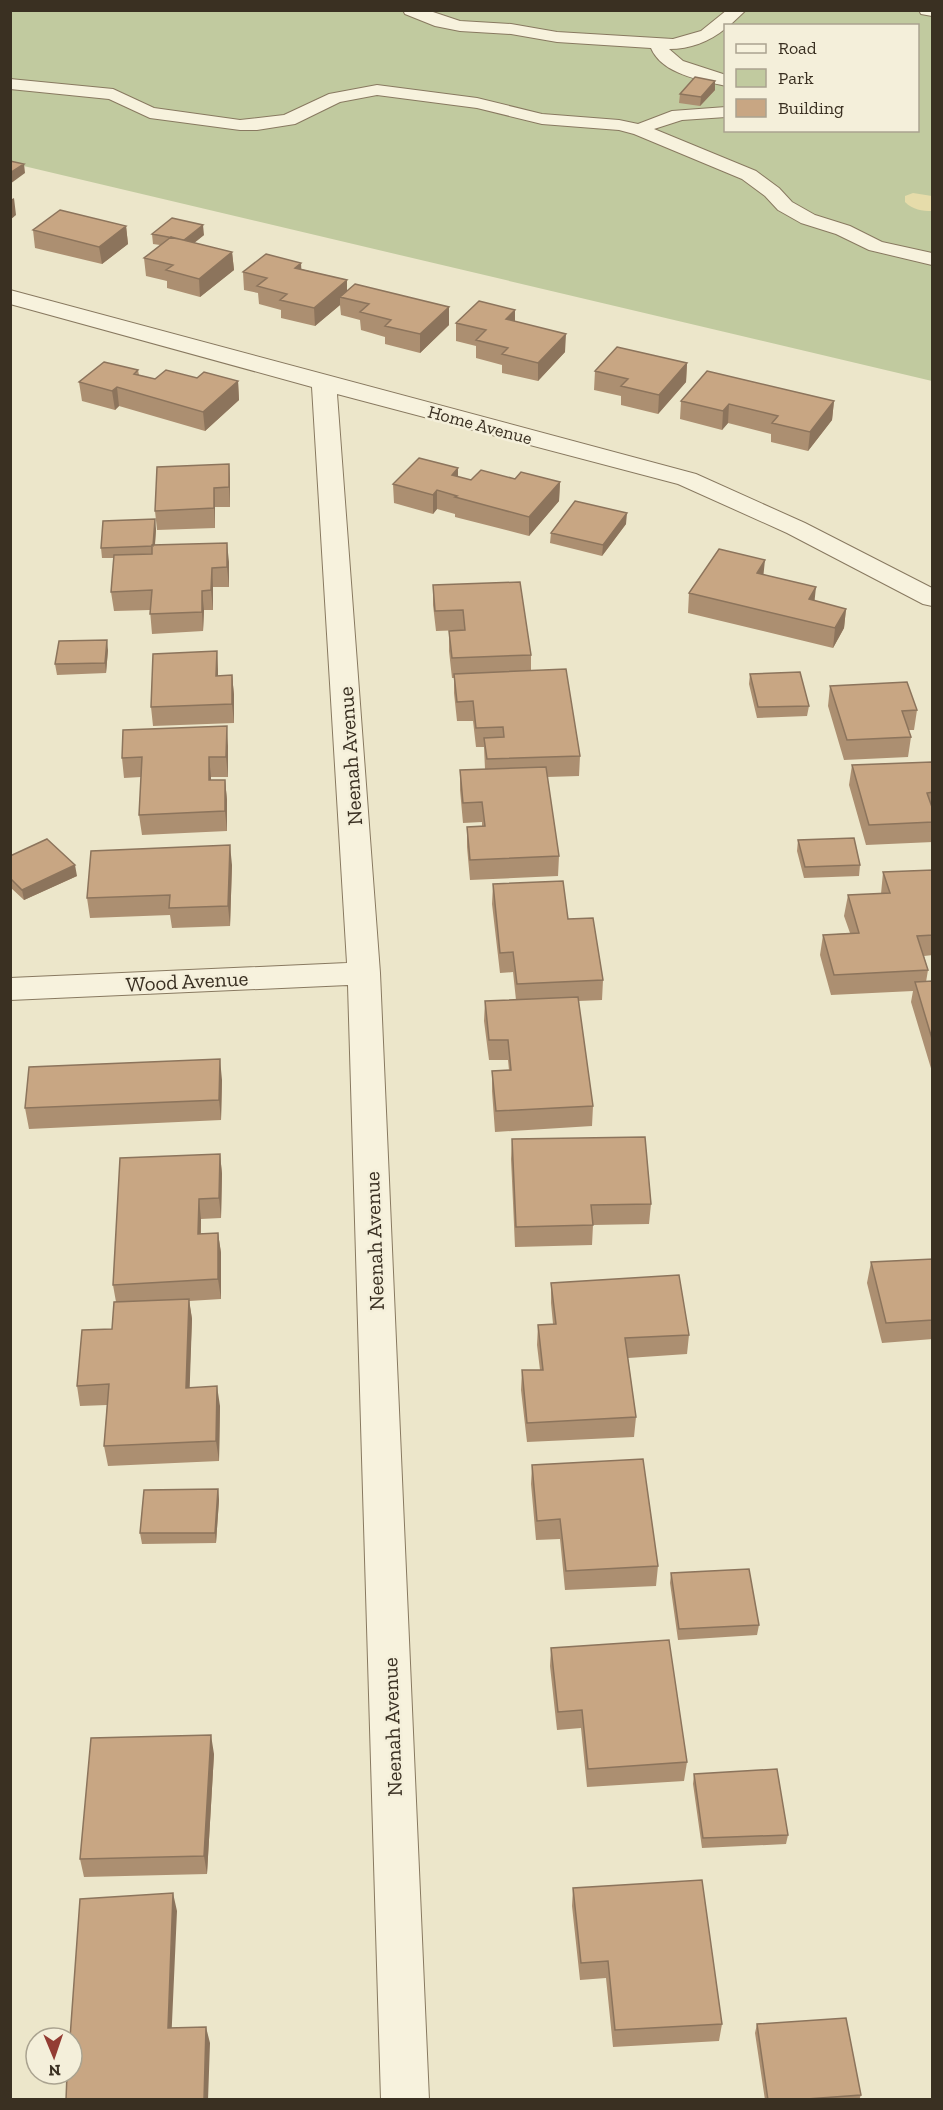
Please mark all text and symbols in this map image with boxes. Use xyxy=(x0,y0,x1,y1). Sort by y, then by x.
legend xyxy=(724,24,919,132)
text: Road xyxy=(778,37,817,59)
text: Park xyxy=(778,67,814,89)
text: Building xyxy=(778,97,844,119)
street label: Home Avenue xyxy=(425,401,535,449)
street label: Neenah Avenue xyxy=(333,686,367,826)
street label: Wood Avenue xyxy=(125,965,249,997)
street label: Neenah Avenue xyxy=(359,1171,389,1311)
street label: Neenah Avenue xyxy=(377,1657,407,1797)
north arrow xyxy=(24,2026,84,2086)
text: N xyxy=(48,2061,61,2080)

